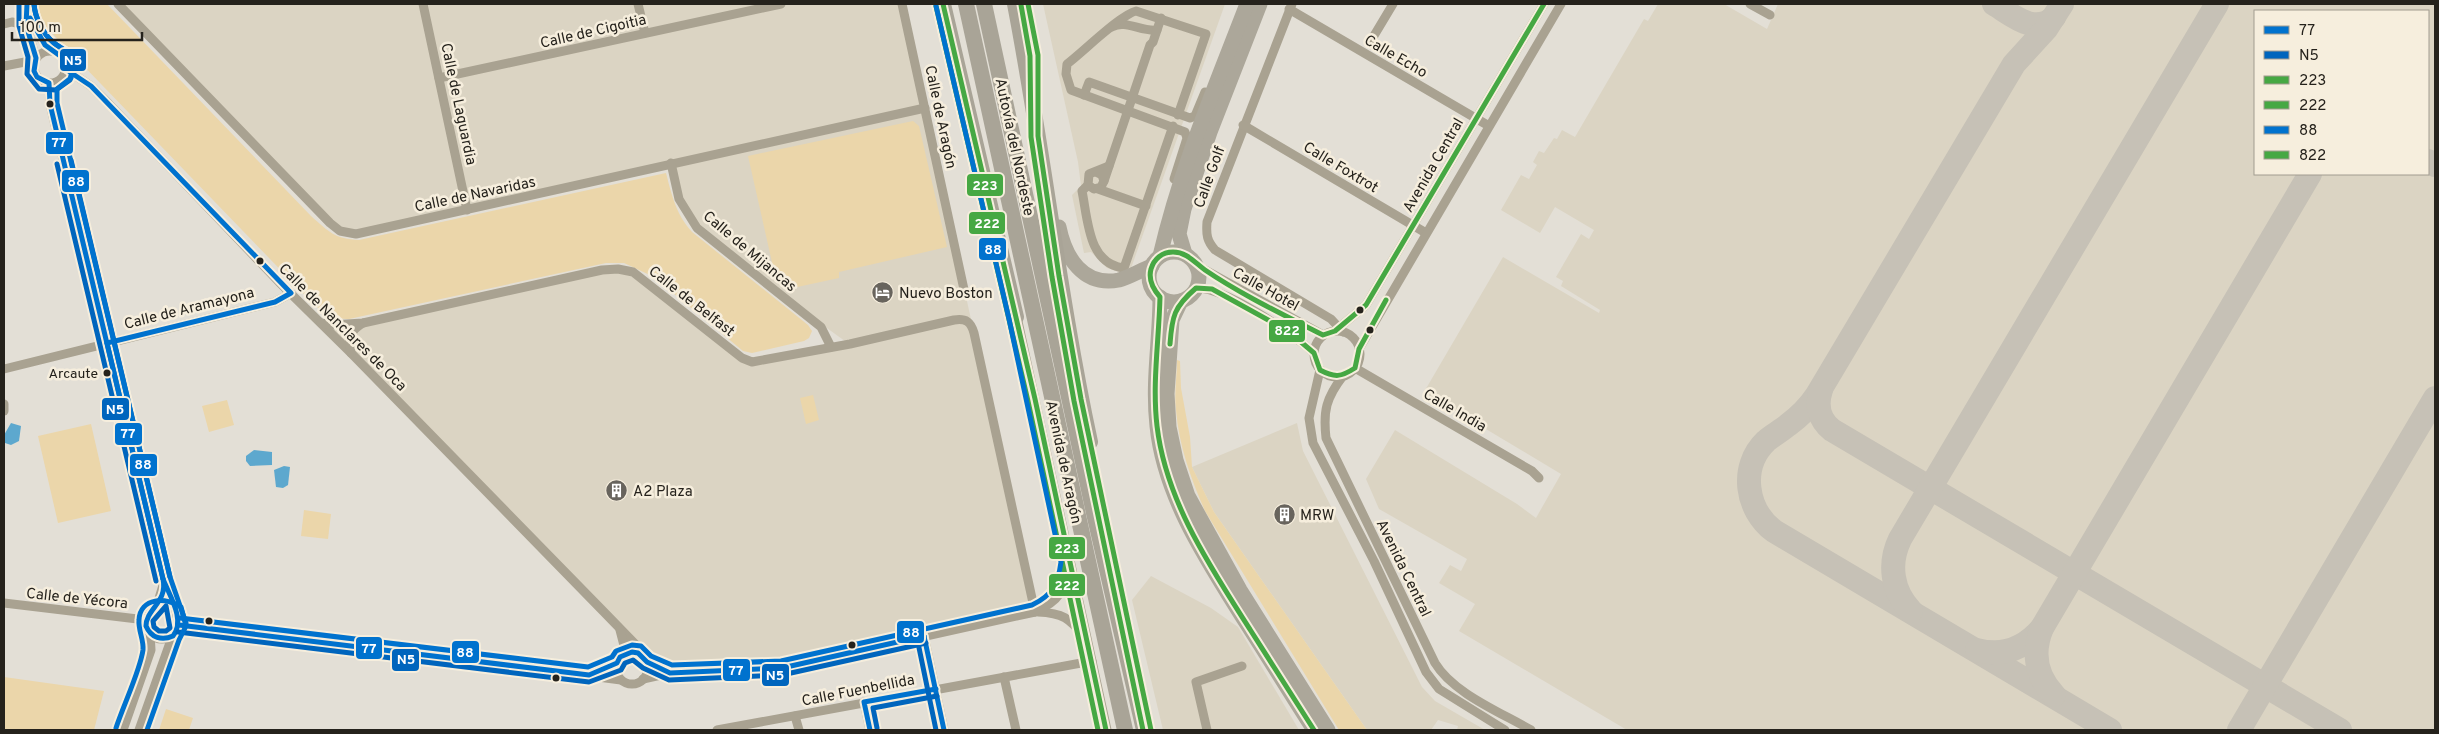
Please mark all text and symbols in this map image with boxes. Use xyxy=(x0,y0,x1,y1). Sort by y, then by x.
scale bar xyxy=(12,10,142,42)
legend xyxy=(2254,10,2429,175)
street label: Calle de Cigoitia xyxy=(538,11,648,54)
text: 100 m xyxy=(20,19,61,38)
text: 77 xyxy=(2299,22,2315,41)
street label: Calle Echo xyxy=(1360,32,1430,83)
street label: Calle de Laguardia xyxy=(435,42,480,167)
text: N5 xyxy=(2299,47,2319,66)
line badge: N5 xyxy=(59,48,87,72)
text: N5 xyxy=(64,53,82,70)
street label: Calle de Aragón xyxy=(919,64,960,171)
text: 223 xyxy=(2299,72,2326,91)
street label: Autovía del Nordeste xyxy=(990,77,1037,218)
text: 222 xyxy=(2299,97,2327,116)
unlabelled marker xyxy=(45,99,55,109)
street label: Avenida Central xyxy=(1400,115,1469,216)
text: 88 xyxy=(2299,122,2317,141)
line badge: 77 xyxy=(45,131,74,155)
text: 77 xyxy=(52,135,67,152)
street label: Calle Foxtrot xyxy=(1299,138,1381,198)
street label: Calle Golf xyxy=(1190,144,1230,211)
text: 822 xyxy=(2299,147,2326,166)
line badge: 88 xyxy=(61,169,90,193)
street label: Calle de Navaridas xyxy=(413,173,538,218)
line badge: 223 xyxy=(966,173,1004,197)
text: 88 xyxy=(67,174,85,191)
text: 223 xyxy=(972,178,998,195)
street label: Calle de Mijancas xyxy=(698,208,800,297)
line badge: 222 xyxy=(968,211,1006,235)
text: 222 xyxy=(974,216,1000,233)
line badge: 88 xyxy=(978,237,1007,261)
text: 88 xyxy=(984,242,1002,259)
unlabelled marker xyxy=(255,256,265,266)
street label: Calle de Nanclares de Oca xyxy=(274,260,410,396)
street label: Calle de Belfast xyxy=(644,263,738,342)
street label: Calle Hotel xyxy=(1229,264,1302,316)
hotel icon: Nuevo Boston xyxy=(871,281,895,305)
street label: Calle de Aramayona xyxy=(122,284,256,335)
place label: Nuevo Boston xyxy=(899,285,993,304)
unlabelled marker xyxy=(1355,305,1365,315)
line badge: 822 xyxy=(1268,319,1306,343)
text: 822 xyxy=(1274,323,1300,340)
unlabelled marker xyxy=(1365,325,1375,335)
place label: Arcaute xyxy=(49,366,98,383)
marker: Arcaute xyxy=(102,368,112,378)
street label: Calle India xyxy=(1419,386,1489,437)
line badge: N5 xyxy=(101,397,130,421)
street label: Avenida de Aragón xyxy=(1040,399,1085,526)
text: N5 xyxy=(106,402,124,419)
line badge: 77 xyxy=(114,422,143,446)
text: 77 xyxy=(121,426,136,443)
line badge: 88 xyxy=(129,453,158,477)
text: 88 xyxy=(134,457,152,474)
building icon: A2 Plaza xyxy=(605,479,629,503)
place label: A2 Plaza xyxy=(633,483,693,502)
building icon: MRW xyxy=(1272,503,1296,527)
place label: MRW xyxy=(1300,507,1334,526)
street label: Avenida Central xyxy=(1371,517,1434,620)
line badge: 223 xyxy=(1048,536,1086,560)
text: 223 xyxy=(1054,541,1080,558)
line badge: 222 xyxy=(1048,573,1086,597)
text: 222 xyxy=(1054,578,1080,595)
street label: Calle de Yécora xyxy=(25,585,129,614)
unlabelled marker xyxy=(204,616,214,626)
line badge: 88 xyxy=(896,620,925,644)
text: 88 xyxy=(902,625,920,642)
line badge: 77 xyxy=(355,636,383,660)
line badge: 88 xyxy=(451,640,480,664)
unlabelled marker xyxy=(847,640,857,650)
text: 77 xyxy=(362,641,377,658)
text: 88 xyxy=(456,645,474,662)
line badge: N5 xyxy=(391,648,420,672)
text: N5 xyxy=(397,652,415,669)
line badge: 77 xyxy=(722,658,751,682)
text: 77 xyxy=(729,663,744,680)
line badge: N5 xyxy=(761,663,790,687)
text: N5 xyxy=(766,668,784,685)
street label: Calle Fuenbellida xyxy=(800,671,916,712)
unlabelled marker xyxy=(551,673,561,683)

